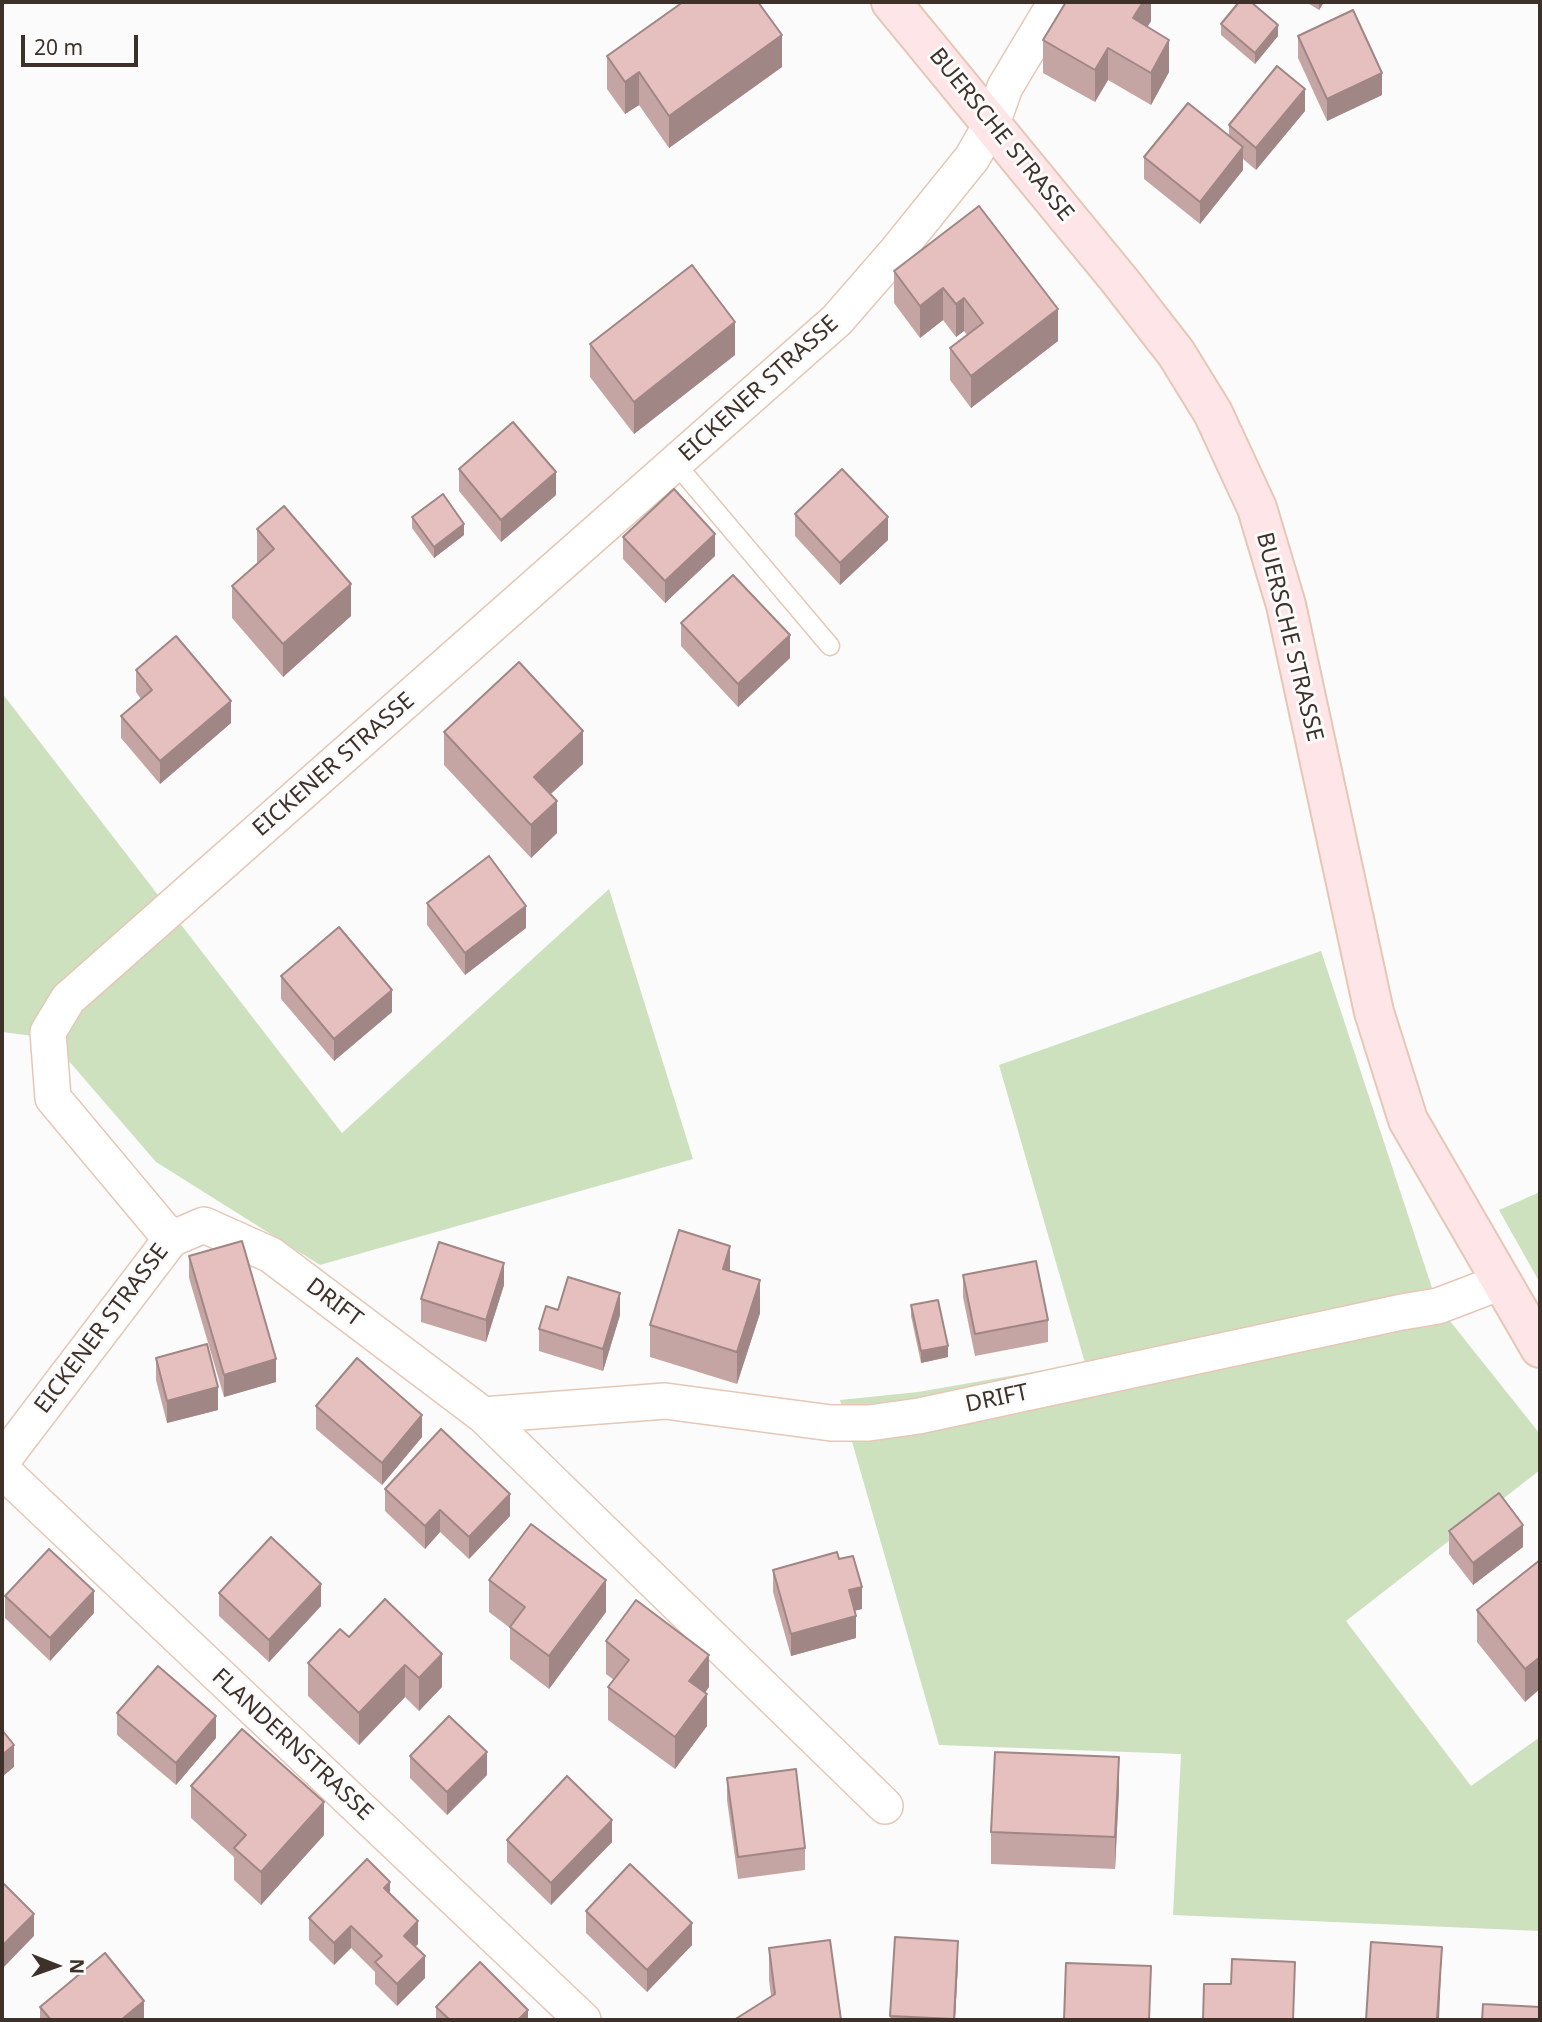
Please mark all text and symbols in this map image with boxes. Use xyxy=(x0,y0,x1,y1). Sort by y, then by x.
scale bar xyxy=(24,21,142,65)
text: 20 m xyxy=(34,33,83,61)
street label: BUERSCHE STRASSE xyxy=(923,43,1079,227)
street label: EICKENER STRASSE xyxy=(674,310,844,468)
street label: BUERSCHE STRASSE xyxy=(1250,530,1328,744)
street label: EICKENER STRASSE xyxy=(248,687,420,843)
street label: EICKENER STRASSE xyxy=(29,1239,175,1419)
street label: DRIFT xyxy=(300,1273,368,1333)
street label: DRIFT xyxy=(963,1379,1031,1419)
street label: FLANDERNSTRASSE xyxy=(206,1663,378,1827)
north arrow xyxy=(21,1931,91,2001)
text: N xyxy=(64,1958,90,1974)

